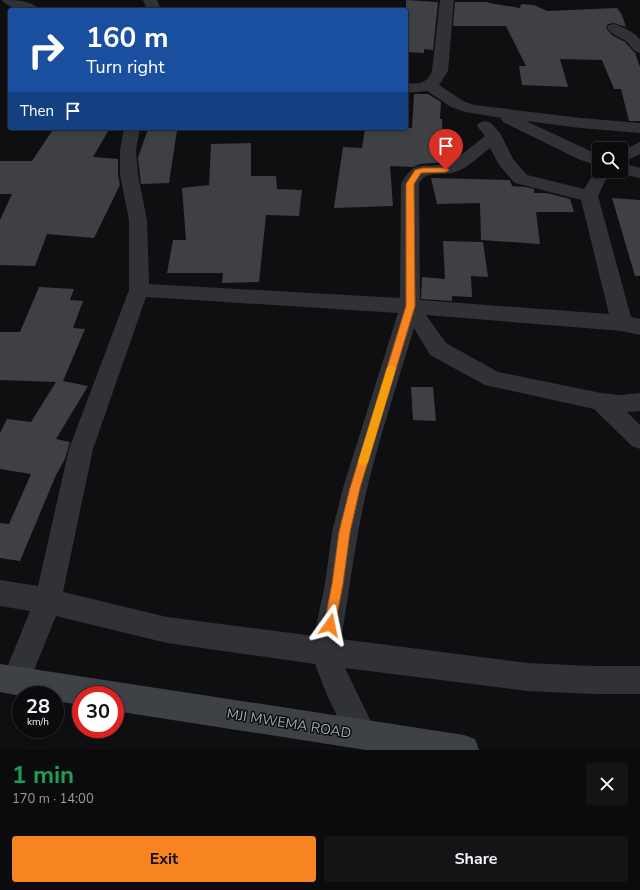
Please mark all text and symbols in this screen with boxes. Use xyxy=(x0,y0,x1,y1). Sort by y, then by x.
text: 160 m xyxy=(86,19,169,57)
icon: right xyxy=(20,24,72,76)
text: Turn right xyxy=(86,55,165,79)
icon: arrive xyxy=(62,100,84,122)
text: Then xyxy=(20,101,54,121)
pin xyxy=(429,129,463,170)
icon: arrive xyxy=(435,135,457,157)
map controls xyxy=(592,142,628,178)
button: search xyxy=(592,142,628,178)
position arrow xyxy=(309,604,351,646)
speed limit sign: 30 xyxy=(72,686,124,738)
text: 28 xyxy=(26,693,50,720)
street label: MJI MWEMA ROAD xyxy=(225,704,352,743)
text: km/h xyxy=(27,715,49,729)
text: 1 min xyxy=(12,759,74,791)
button: close xyxy=(586,763,628,805)
text: 170 m · 14:00 xyxy=(12,790,94,808)
button: Exit xyxy=(12,836,316,882)
button: Share xyxy=(324,836,628,882)

